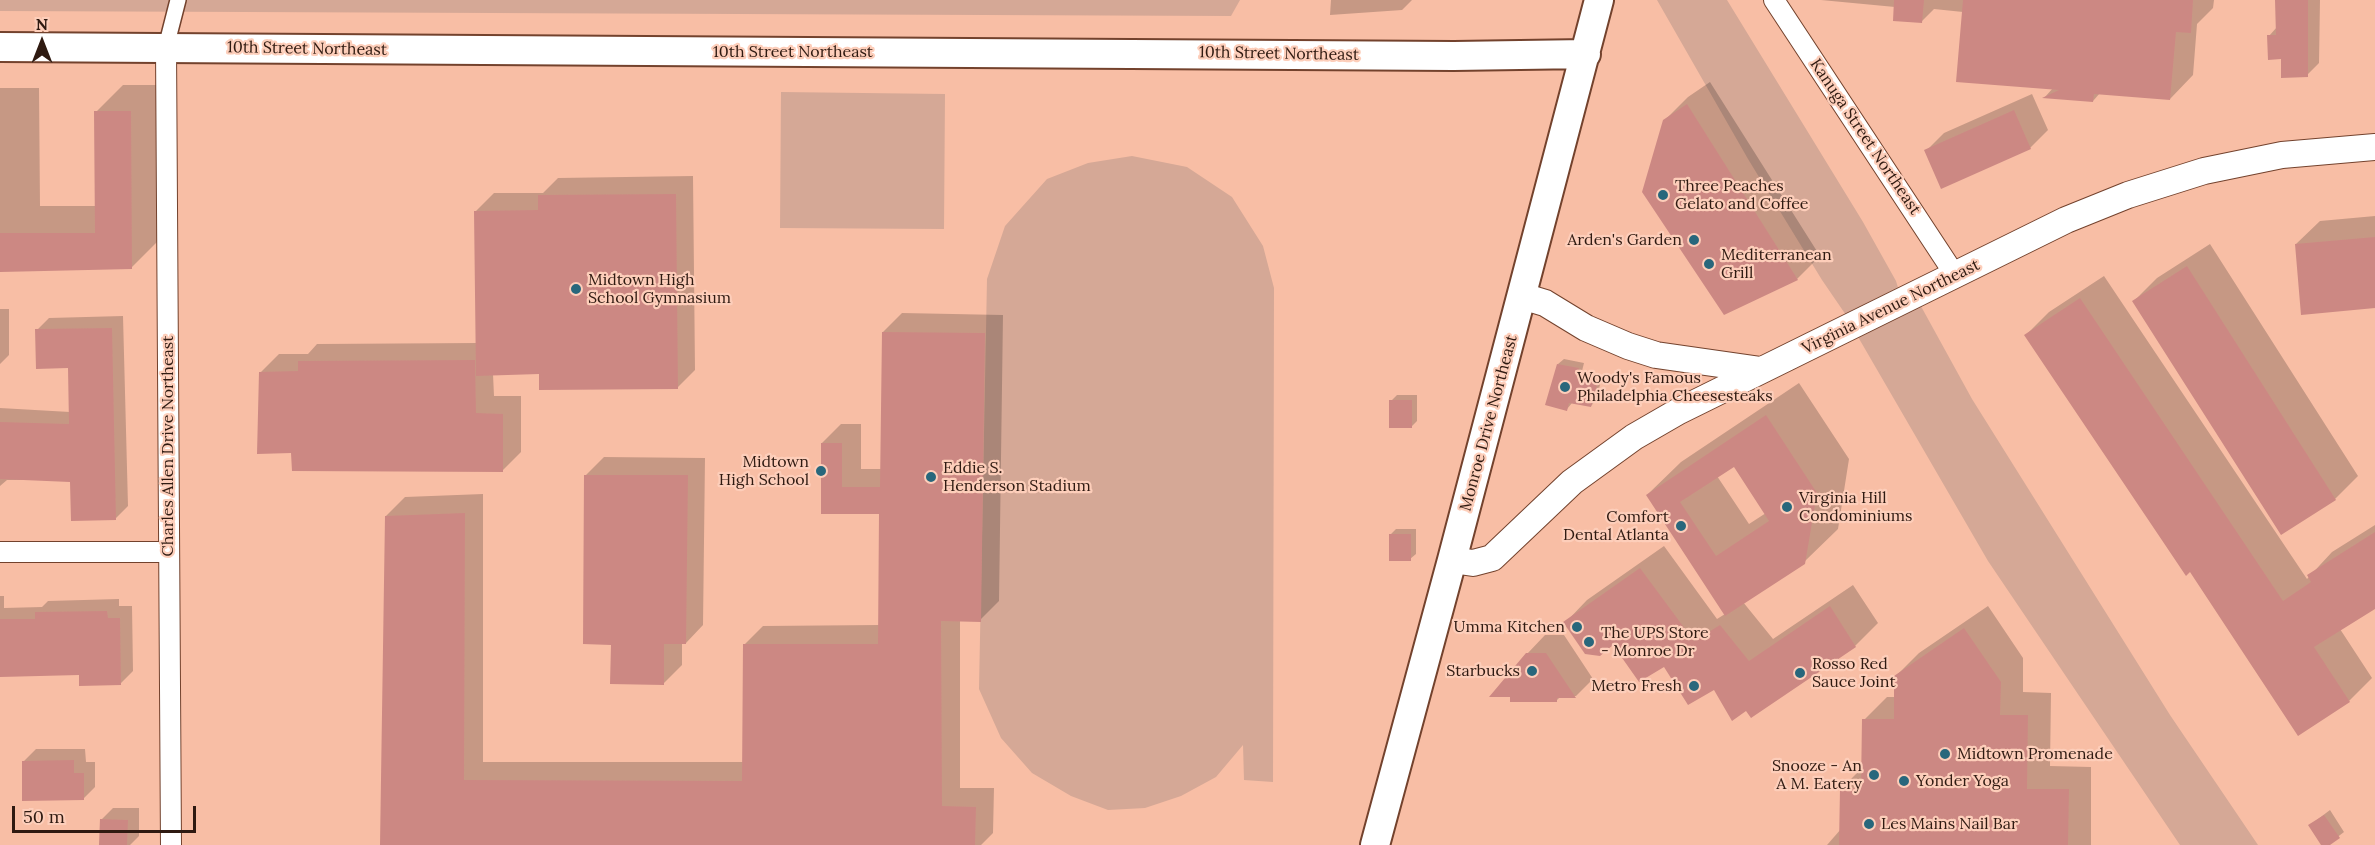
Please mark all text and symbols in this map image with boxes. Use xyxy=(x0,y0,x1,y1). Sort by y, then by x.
north arrow xyxy=(12,12,72,72)
text: N xyxy=(36,14,48,34)
street label: 10th Street Northeast xyxy=(227,38,387,60)
street label: 10th Street Northeast xyxy=(713,42,873,62)
street label: 10th Street Northeast xyxy=(1199,43,1359,65)
street label: Kanuga Street Northeast xyxy=(1806,55,1924,219)
place label: Three Peaches Gelato and Coffee xyxy=(1675,176,1808,214)
marker: Three Peaches Gelato and Coffee xyxy=(1656,188,1670,202)
place label: Arden's Garden xyxy=(1567,230,1682,250)
marker: Arden's Garden xyxy=(1687,233,1701,247)
place label: Mediterranean Grill xyxy=(1721,245,1832,283)
street label: Virginia Avenue Northeast xyxy=(1799,256,1983,358)
marker: Mediterranean Grill xyxy=(1702,257,1716,271)
place label: Midtown High School Gymnasium xyxy=(588,270,731,308)
marker: Midtown High School Gymnasium xyxy=(569,282,583,296)
street label: Monroe Drive Northeast xyxy=(1456,333,1522,513)
street label: Charles Allen Drive Northeast xyxy=(158,336,178,556)
place label: Woody's Famous Philadelphia Cheesesteaks xyxy=(1577,368,1773,406)
marker: Woody's Famous Philadelphia Cheesesteaks xyxy=(1558,380,1572,394)
place label: Midtown High School xyxy=(719,452,809,490)
place label: Eddie S. Henderson Stadium xyxy=(943,458,1091,496)
marker: Midtown High School xyxy=(814,464,828,478)
marker: Eddie S. Henderson Stadium xyxy=(924,470,938,484)
place label: Virginia Hill Condominiums xyxy=(1799,488,1912,526)
marker: Virginia Hill Condominiums xyxy=(1780,500,1794,514)
place label: Comfort Dental Atlanta xyxy=(1563,507,1669,545)
marker: Comfort Dental Atlanta xyxy=(1674,519,1688,533)
place label: Umma Kitchen xyxy=(1454,617,1565,637)
marker: Umma Kitchen xyxy=(1570,620,1584,634)
place label: The UPS Store - Monroe Dr xyxy=(1601,623,1709,661)
marker: The UPS Store - Monroe Dr xyxy=(1582,635,1596,649)
place label: Rosso Red Sauce Joint xyxy=(1812,654,1896,692)
place label: Starbucks xyxy=(1446,661,1520,681)
marker: Starbucks xyxy=(1525,664,1539,678)
marker: Rosso Red Sauce Joint xyxy=(1793,666,1807,680)
place label: Metro Fresh xyxy=(1591,676,1682,696)
marker: Metro Fresh xyxy=(1687,679,1701,693)
place label: Midtown Promenade xyxy=(1957,744,2113,764)
marker: Midtown Promenade xyxy=(1938,747,1952,761)
place label: Snooze - An A M. Eatery xyxy=(1772,756,1862,794)
marker: Snooze - An A M. Eatery xyxy=(1867,768,1881,782)
place label: Yonder Yoga xyxy=(1916,771,2009,791)
marker: Yonder Yoga xyxy=(1897,774,1911,788)
scale bar xyxy=(15,794,200,832)
text: 50 m xyxy=(23,805,65,828)
place label: Les Mains Nail Bar xyxy=(1881,814,2018,834)
marker: Les Mains Nail Bar xyxy=(1862,817,1876,831)

